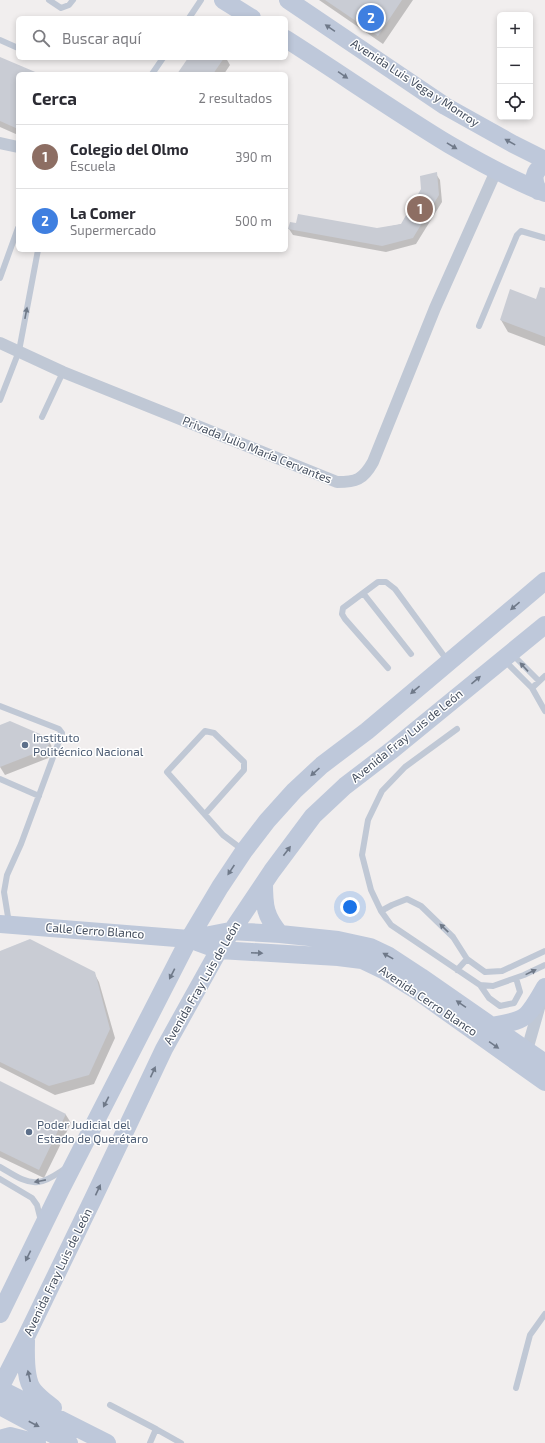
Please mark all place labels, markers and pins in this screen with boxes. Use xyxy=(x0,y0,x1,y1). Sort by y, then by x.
pin: 2 xyxy=(358,3,384,33)
pin: 1 xyxy=(407,194,433,224)
place label: Instituto Politécnico Nacional xyxy=(33,730,144,758)
marker: Instituto Politécnico Nacional xyxy=(20,740,30,750)
place label: Poder Judicial del Estado de Querétaro xyxy=(37,1117,149,1146)
marker: Poder Judicial del Estado de Querétaro xyxy=(24,1127,34,1137)

